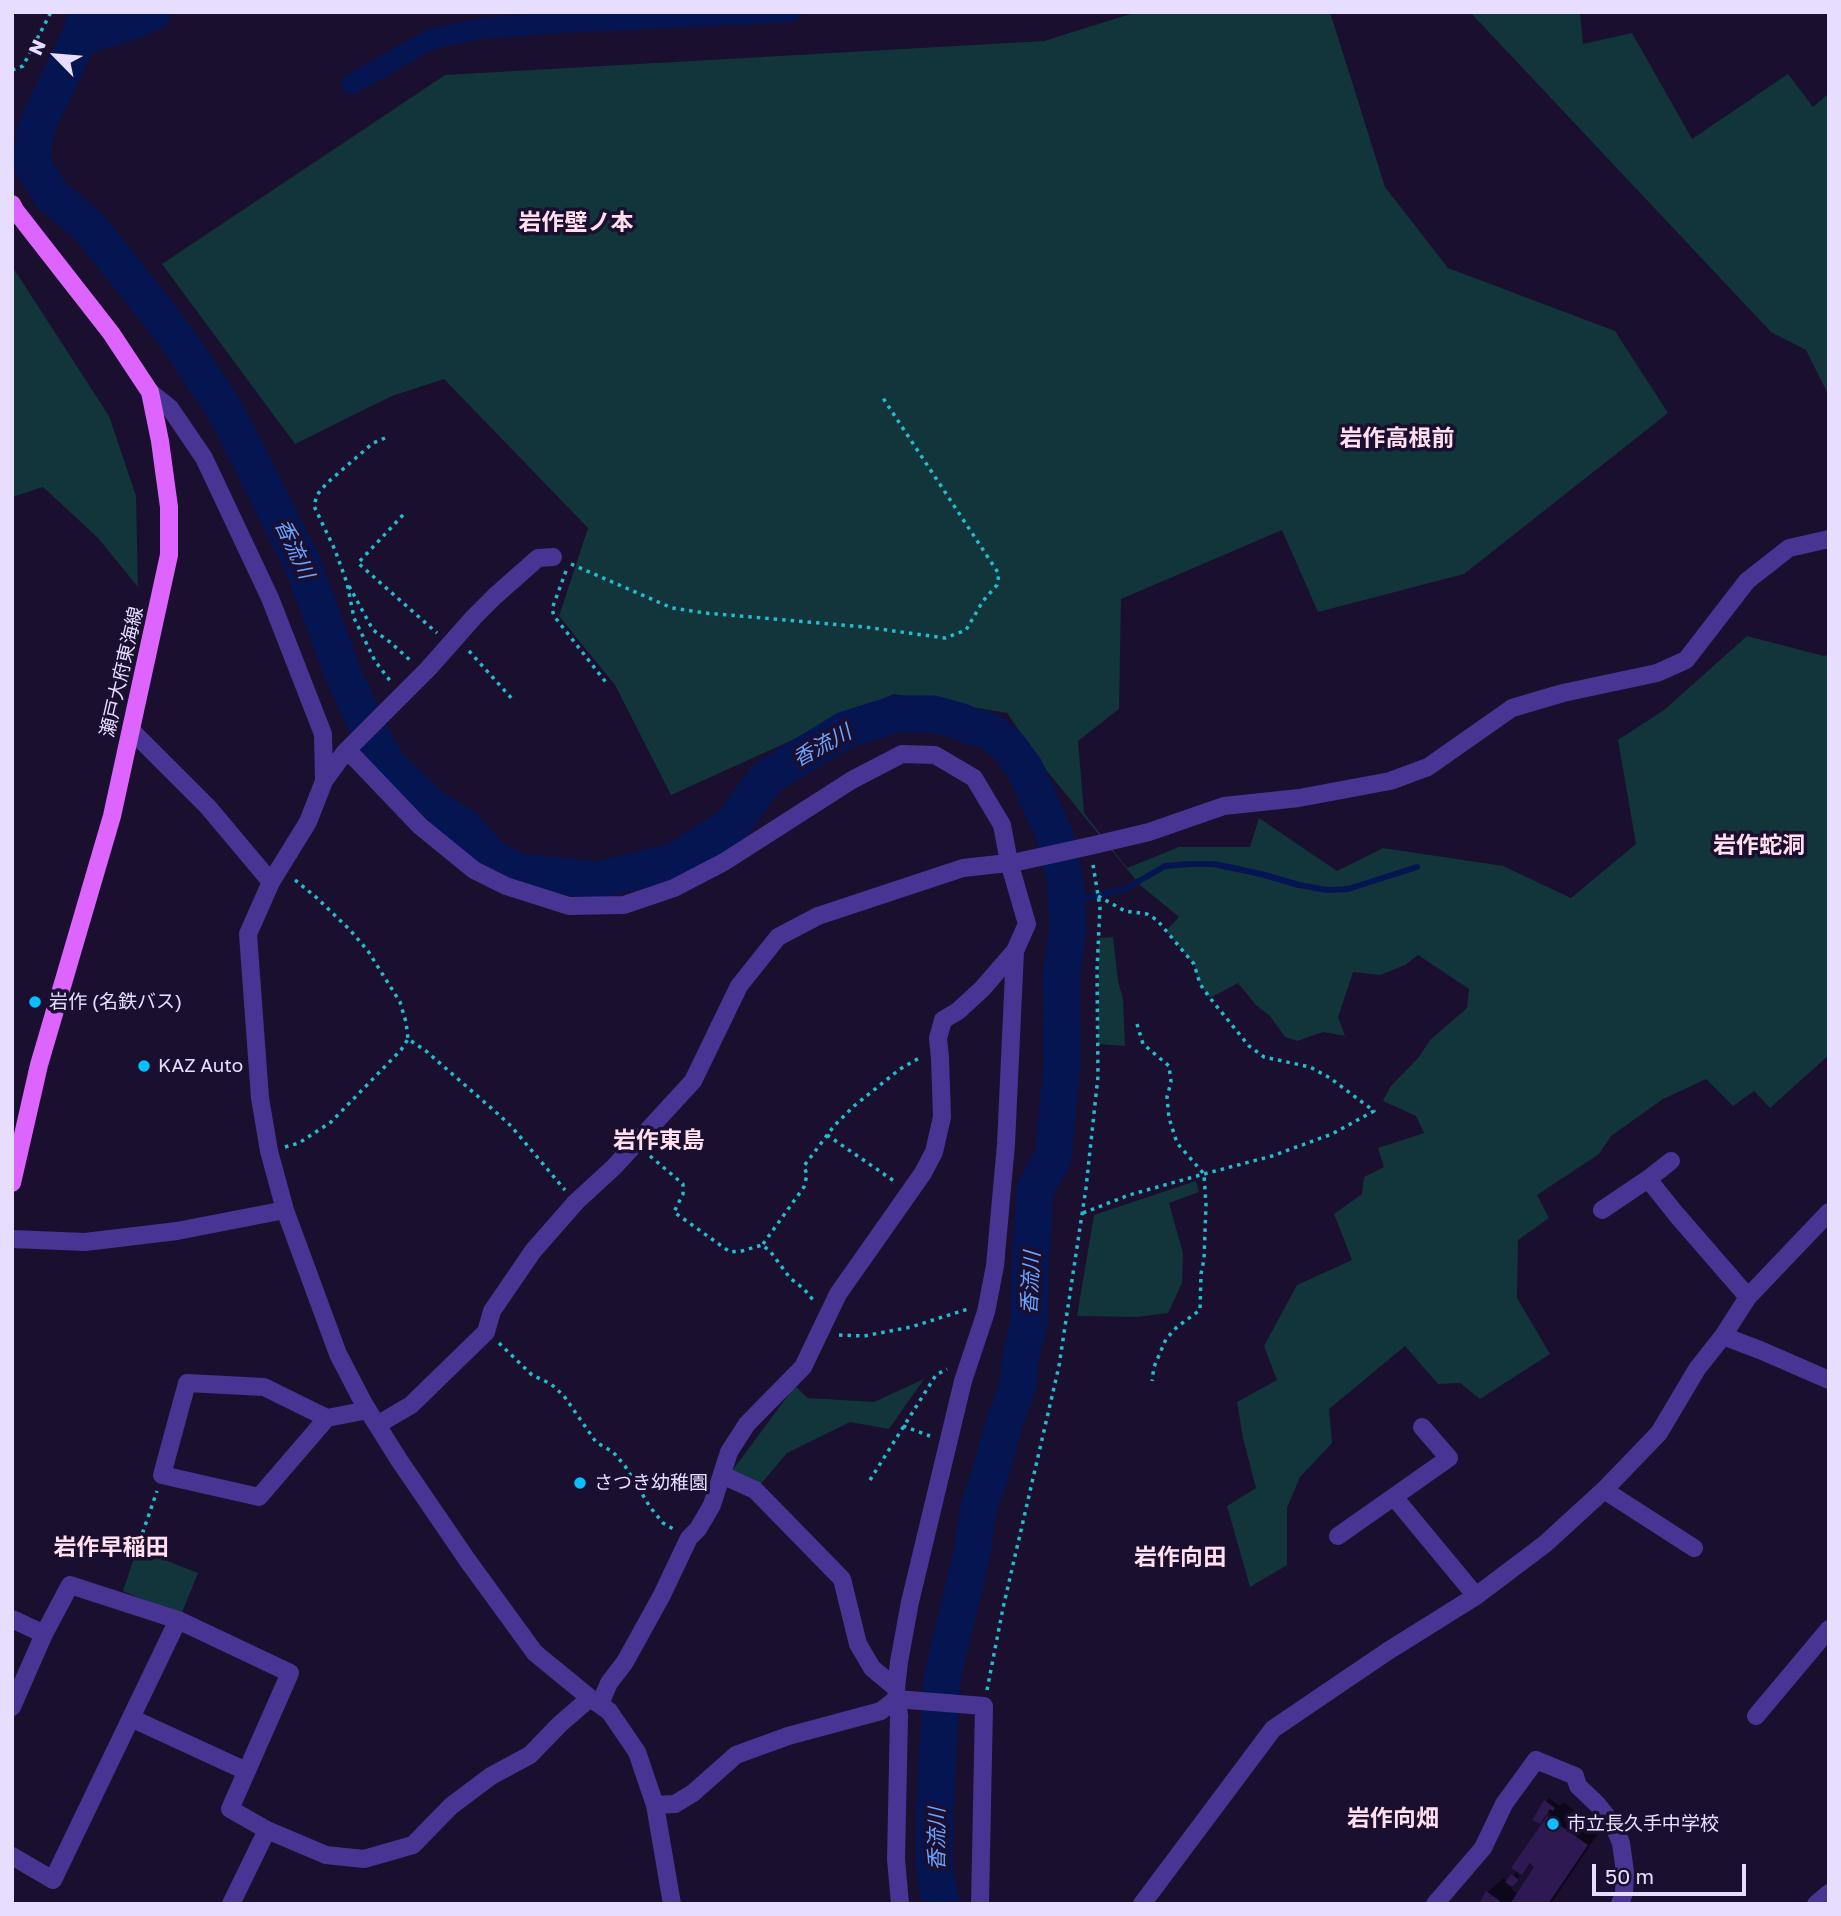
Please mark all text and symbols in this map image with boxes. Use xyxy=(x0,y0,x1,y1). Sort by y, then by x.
north arrow xyxy=(21,21,91,91)
text: N xyxy=(23,36,50,58)
district label: 岩作壁ノ本 xyxy=(519,209,633,237)
district label: 岩作高根前 xyxy=(1340,425,1454,453)
water label: 香流川 xyxy=(269,515,319,583)
street label: 瀬戸大府東海線 xyxy=(96,605,148,739)
water label: 香流川 xyxy=(788,720,856,772)
district label: 岩作蛇洞 xyxy=(1713,832,1805,860)
place label: 岩作 (名鉄バス) xyxy=(49,991,182,1013)
marker: 岩作 (名鉄バス) xyxy=(27,994,43,1010)
place label: KAZ Auto xyxy=(158,1055,243,1077)
marker: KAZ Auto xyxy=(136,1058,152,1074)
district label: 岩作東島 xyxy=(613,1127,705,1155)
water label: 香流川 xyxy=(1017,1251,1045,1315)
place label: さつき幼稚園 xyxy=(594,1472,708,1494)
marker: さつき幼稚園 xyxy=(572,1475,588,1491)
district label: 岩作早稲田 xyxy=(54,1534,168,1562)
district label: 岩作向田 xyxy=(1134,1544,1226,1572)
district label: 岩作向畑 xyxy=(1347,1805,1439,1833)
water label: 香流川 xyxy=(924,1808,950,1870)
place label: 市立長久手中学校 xyxy=(1567,1813,1719,1835)
marker: 市立長久手中学校 xyxy=(1545,1816,1561,1832)
scale bar xyxy=(1596,1850,1750,1894)
text: 50 m xyxy=(1605,1863,1654,1889)

